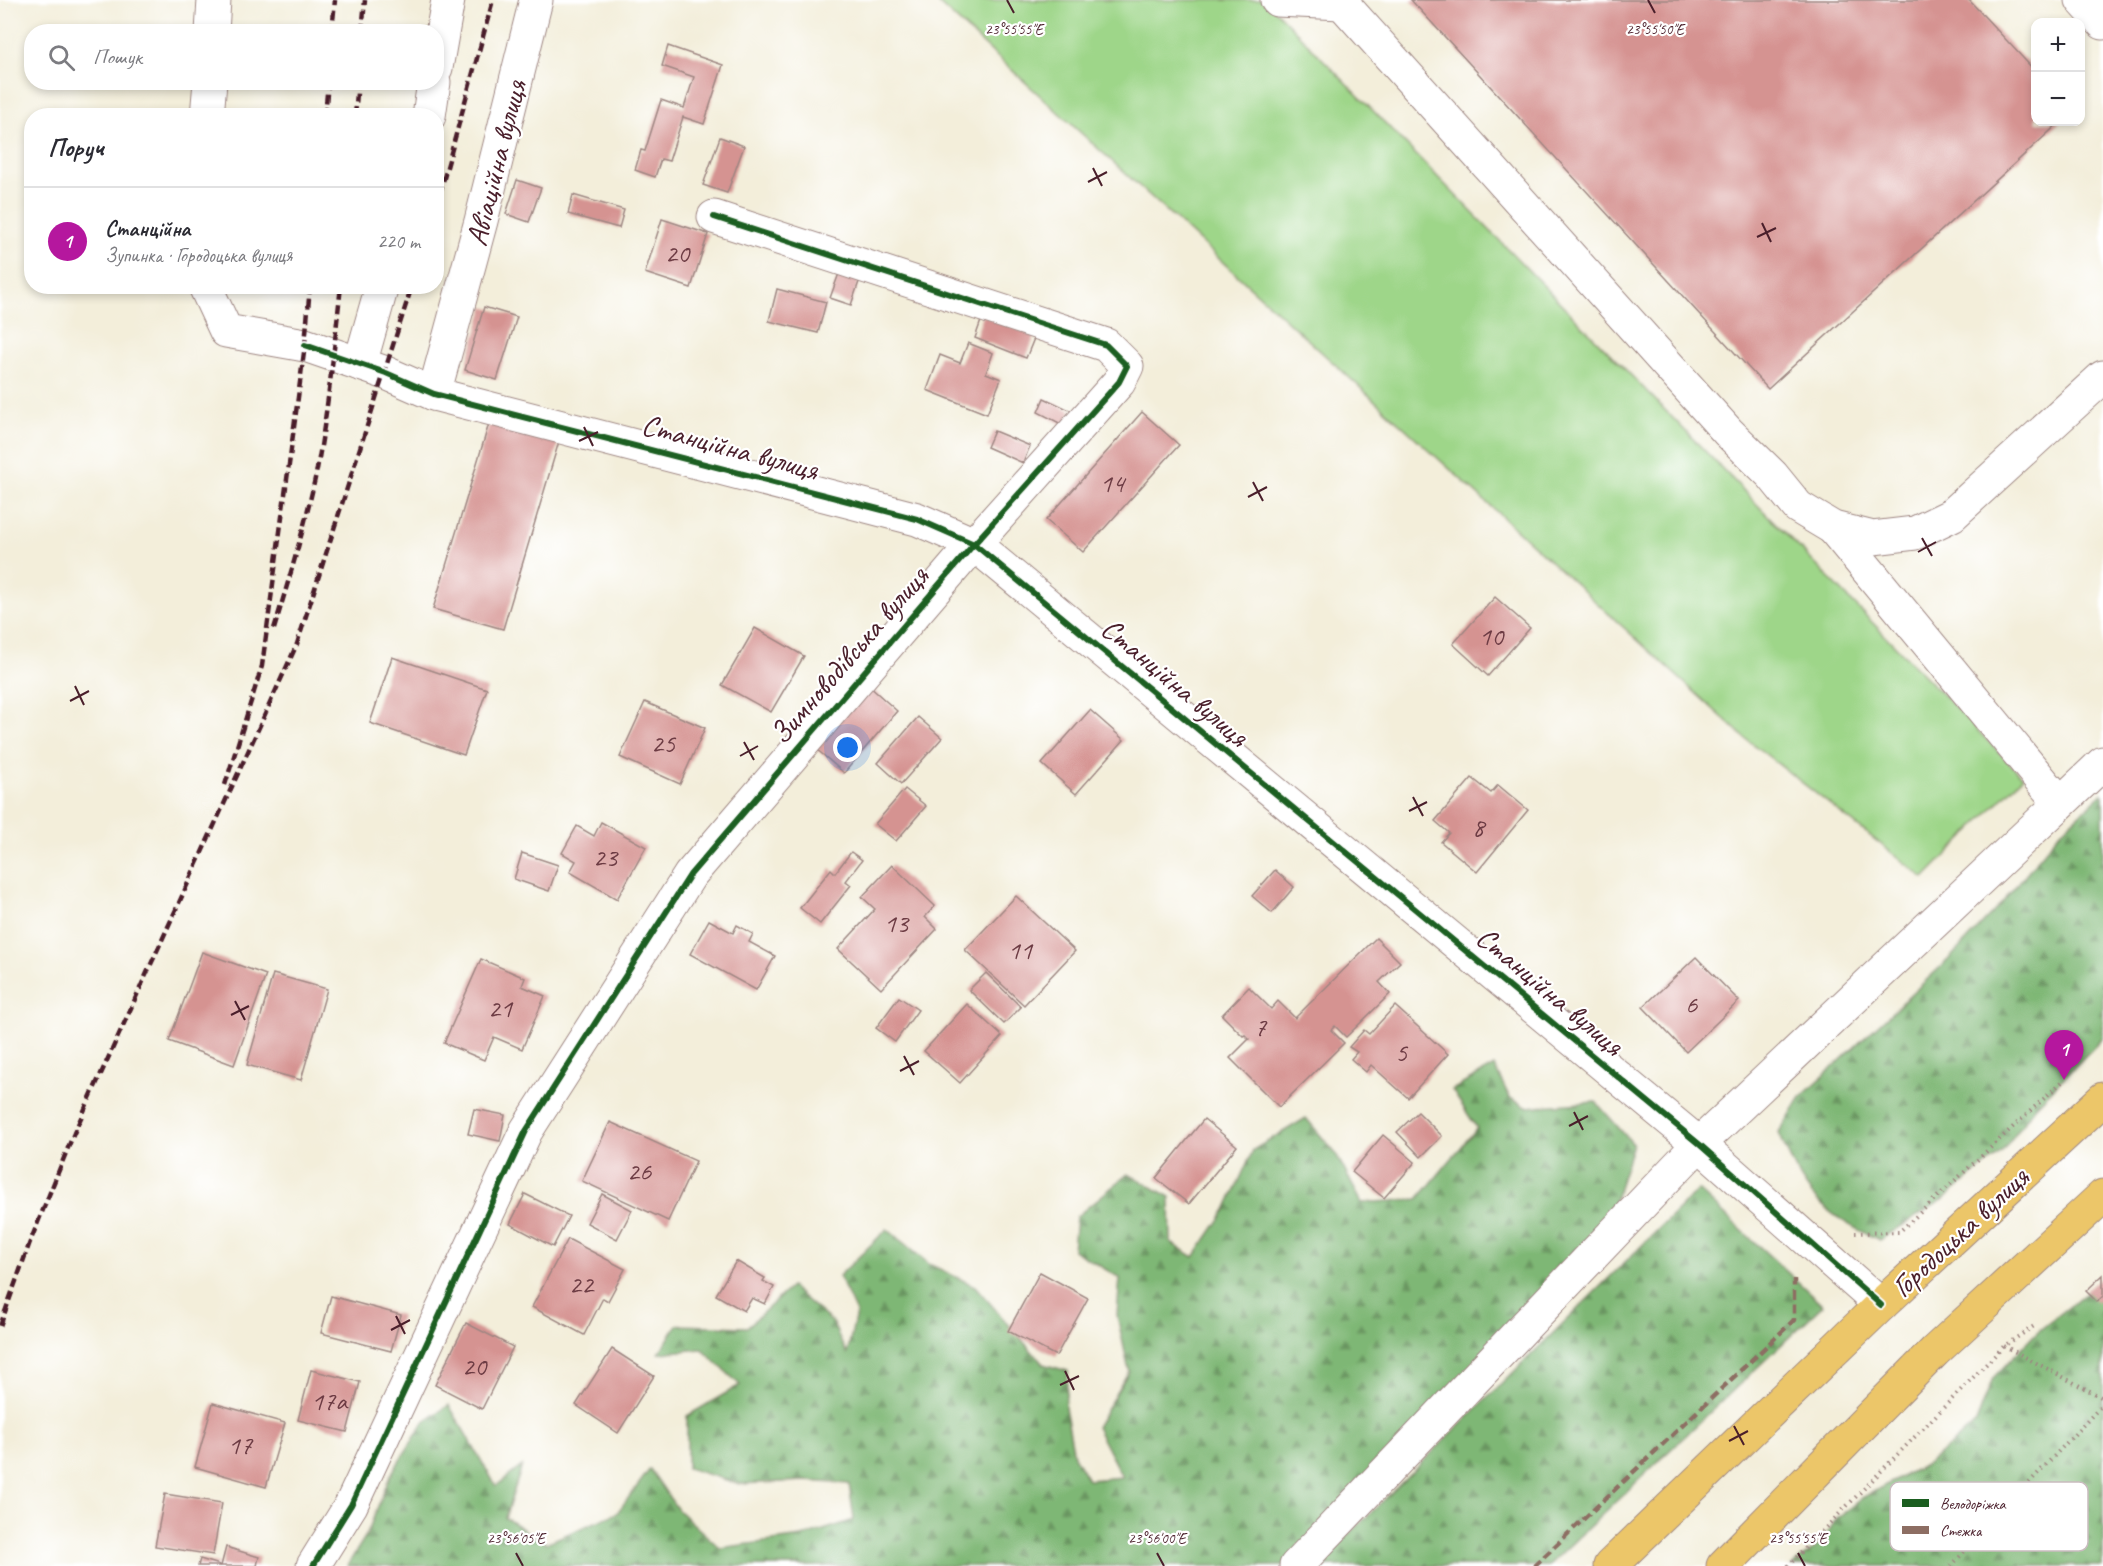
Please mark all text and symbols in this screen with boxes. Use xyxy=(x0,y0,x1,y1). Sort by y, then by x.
map controls xyxy=(2031,18,2085,126)
button: + xyxy=(2031,18,2085,72)
text: 23°55'55"E xyxy=(985,20,1045,39)
text: 23°55'50"E xyxy=(1626,20,1686,39)
search box xyxy=(24,24,444,90)
icon: search xyxy=(45,41,78,74)
text: Пошук xyxy=(93,43,142,71)
button: − xyxy=(2031,72,2085,126)
street label: Авіаційна вулиця xyxy=(457,75,535,250)
text: Поруч xyxy=(48,131,104,164)
text: Станційна xyxy=(105,215,190,243)
text: 1 xyxy=(63,229,72,254)
text: 220 m xyxy=(377,229,420,254)
house number: 20 xyxy=(665,236,691,270)
text: Зупинка · Городоцька вулиця xyxy=(105,243,292,268)
street label: Станційна вулиця xyxy=(638,405,823,489)
house number: 14 xyxy=(1100,466,1127,500)
street label: Зимноводівська вулиця xyxy=(761,557,937,752)
street label: Станційна вулиця xyxy=(1093,609,1257,755)
house number: 10 xyxy=(1479,619,1505,653)
house number: 25 xyxy=(651,726,677,760)
your location xyxy=(833,733,862,762)
house number: 8 xyxy=(1472,810,1487,844)
house number: 23 xyxy=(593,840,619,874)
house number: 13 xyxy=(884,906,910,940)
street label: Станційна вулиця xyxy=(1468,918,1632,1064)
house number: 11 xyxy=(1008,933,1034,967)
house number: 6 xyxy=(1685,987,1698,1021)
house number: 21 xyxy=(488,991,514,1025)
house number: 7 xyxy=(1254,1010,1268,1044)
pin: 1 xyxy=(2044,1030,2084,1080)
house number: 5 xyxy=(1395,1035,1409,1069)
house number: 26 xyxy=(627,1154,652,1188)
street label: Городоцька вулиця xyxy=(1883,1158,2038,1305)
house number: 22 xyxy=(569,1267,595,1301)
house number: 20 xyxy=(462,1349,488,1383)
house number: 17а xyxy=(311,1384,349,1418)
house number: 17 xyxy=(228,1428,254,1462)
legend xyxy=(1890,1482,2088,1551)
text: Велодоріжка xyxy=(1940,1494,2007,1514)
text: Стежка xyxy=(1940,1521,1983,1541)
text: 23°56'05"E xyxy=(487,1529,547,1548)
text: 23°56'00"E xyxy=(1128,1529,1188,1548)
text: 23°55'55"E xyxy=(1769,1529,1829,1548)

